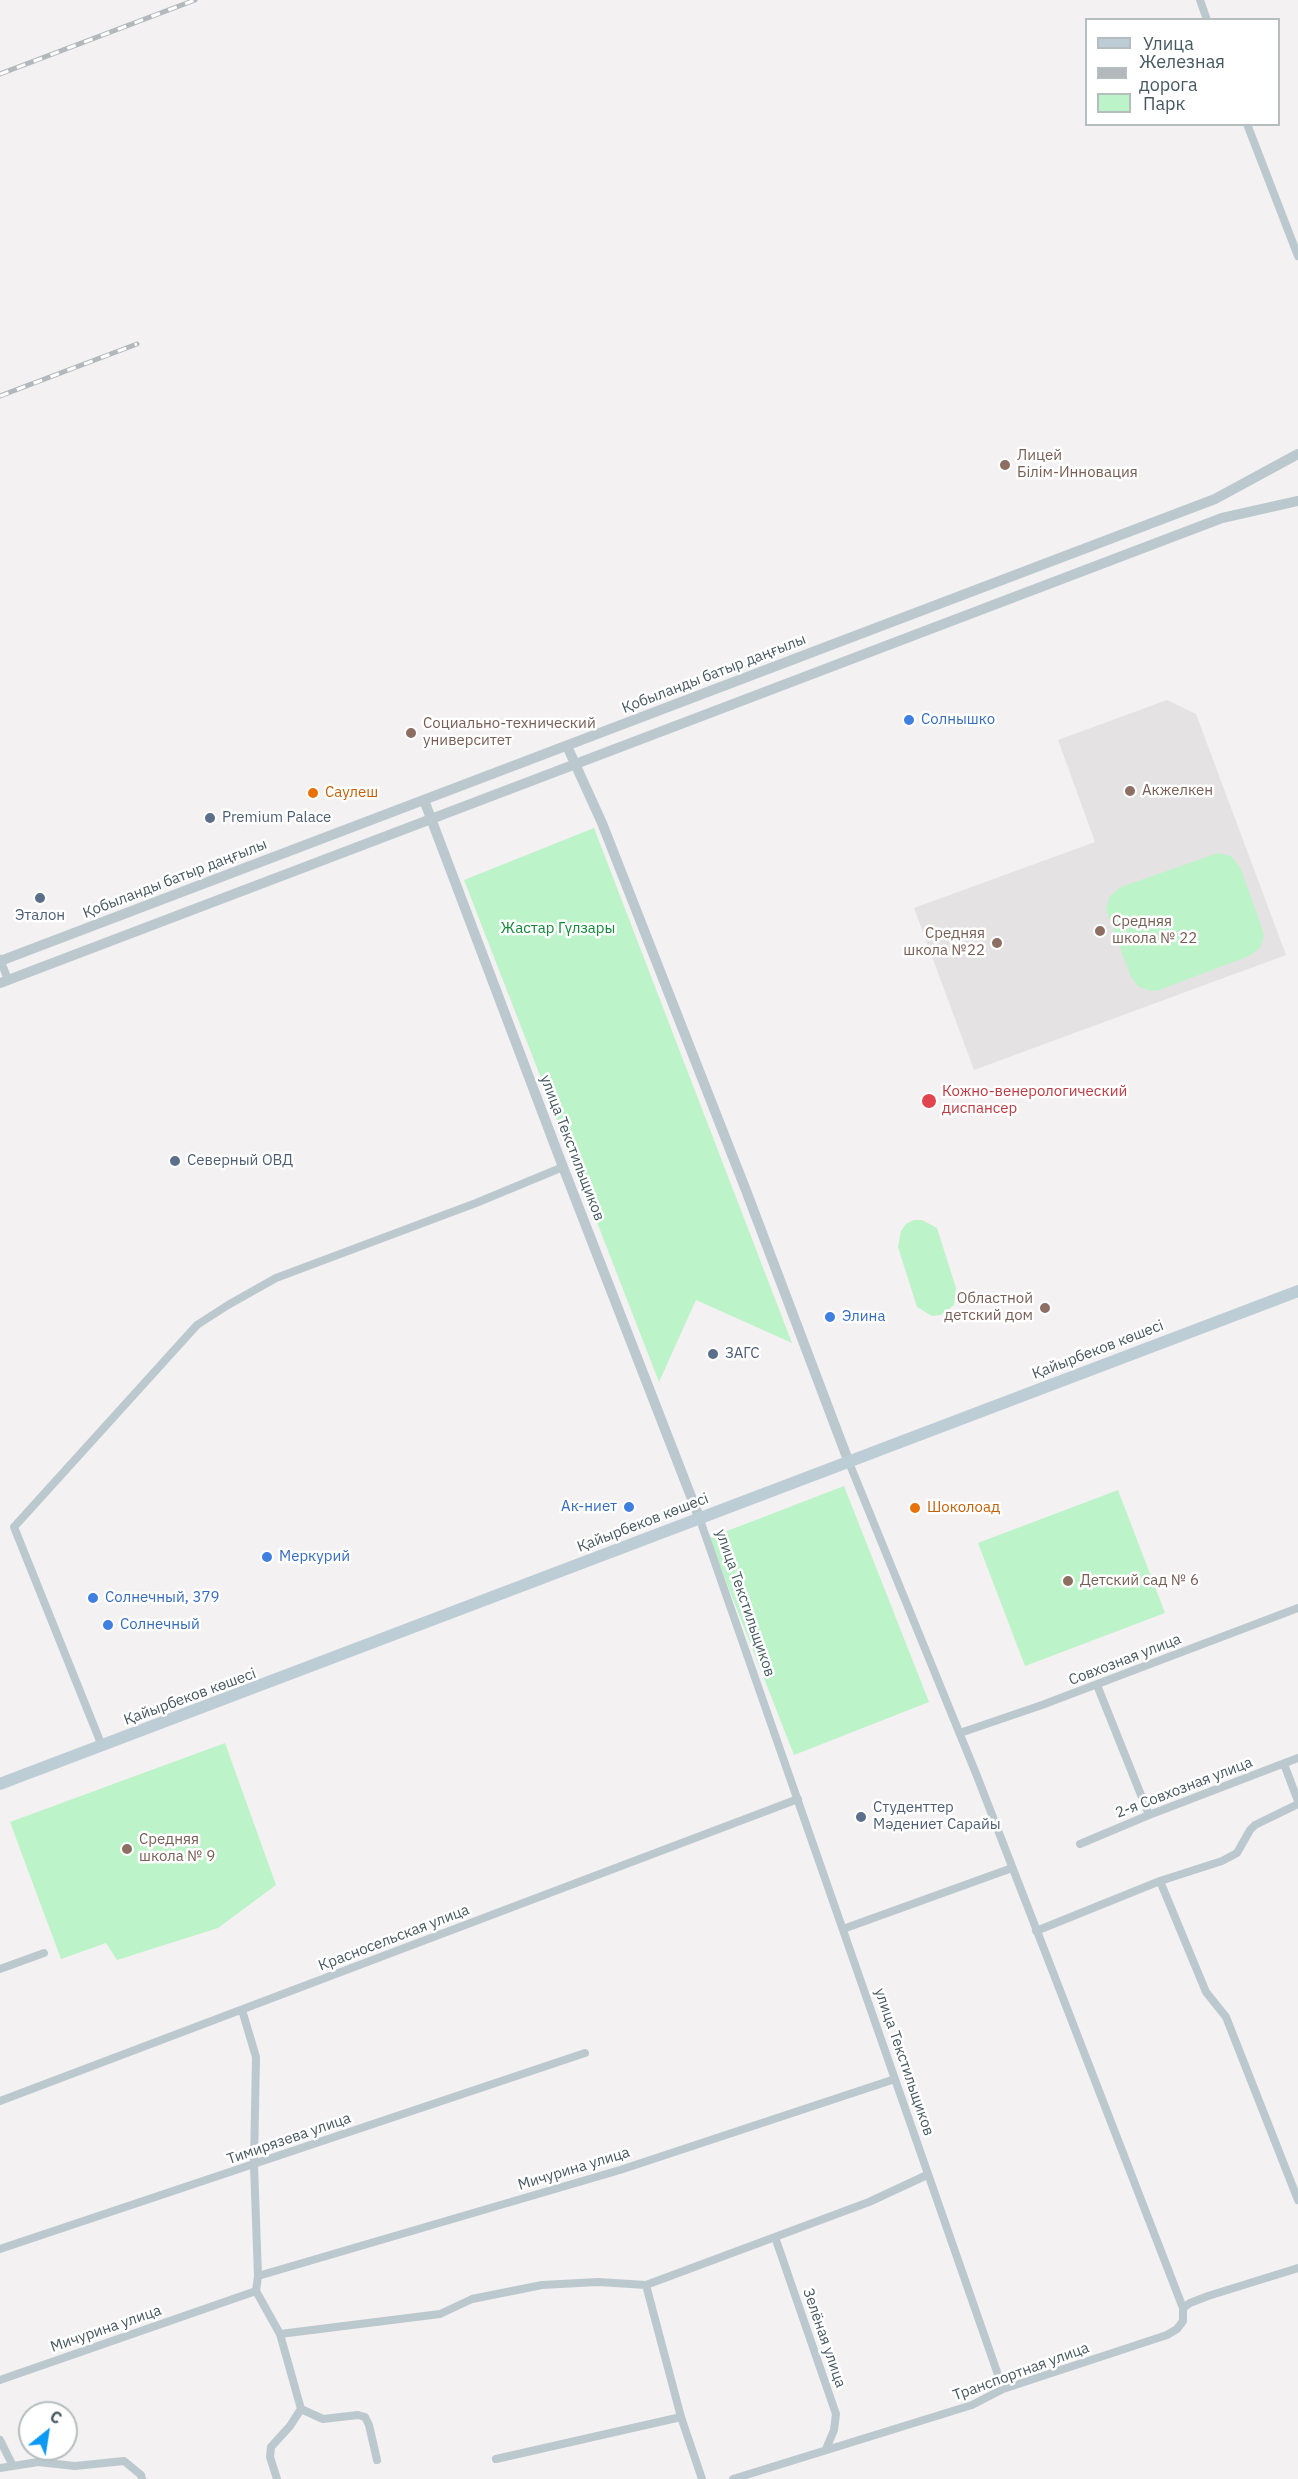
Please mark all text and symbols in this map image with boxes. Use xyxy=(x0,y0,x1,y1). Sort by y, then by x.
legend xyxy=(1085,18,1280,126)
text: Улица xyxy=(1143,32,1194,55)
text: Железная дорога xyxy=(1139,50,1225,96)
text: Парк xyxy=(1143,92,1185,115)
place label: Лицей Білім-Инновация xyxy=(1017,447,1138,482)
marker: Лицей Білім-Инновация xyxy=(998,458,1012,472)
street label: Қобыланды батыр даңғылы xyxy=(619,631,809,717)
place label: Солнышко xyxy=(921,711,995,729)
marker: Солнышко xyxy=(902,713,916,727)
place label: Социально-технический университет xyxy=(423,715,596,750)
marker: Социально-технический университет xyxy=(404,726,418,740)
place label: Акжелкен xyxy=(1142,782,1213,800)
place label: Саулеш xyxy=(325,784,378,802)
marker: Акжелкен xyxy=(1123,784,1137,798)
marker: Саулеш xyxy=(306,786,320,800)
place label: Premium Palace xyxy=(222,809,331,827)
marker: Premium Palace xyxy=(203,811,217,825)
street label: Қобыланды батыр даңғылы xyxy=(80,836,270,922)
marker: Эталон xyxy=(33,891,47,905)
place label: Эталон xyxy=(15,907,65,925)
place label: Средняя школа № 22 xyxy=(1112,913,1197,948)
park label: Жастар Гүлзары xyxy=(501,920,615,938)
marker: Средняя школа № 22 xyxy=(1093,924,1107,938)
place label: Средняя школа №22 xyxy=(903,925,985,960)
marker: Средняя школа №22 xyxy=(990,936,1004,950)
street label: улица Текстильщиков xyxy=(536,1073,608,1223)
place label: Кожно-венерологический диспансер xyxy=(942,1083,1127,1118)
marker: Кожно-венерологический диспансер xyxy=(920,1092,938,1110)
place label: Северный ОВД xyxy=(187,1152,293,1170)
marker: Северный ОВД xyxy=(168,1154,182,1168)
place label: Областной детский дом xyxy=(944,1290,1033,1325)
marker: Областной детский дом xyxy=(1038,1301,1052,1315)
place label: Элина xyxy=(842,1308,885,1326)
marker: Элина xyxy=(823,1310,837,1324)
street label: Қайырбеков көшесі xyxy=(1030,1317,1166,1383)
place label: ЗАГС xyxy=(725,1345,760,1363)
marker: ЗАГС xyxy=(706,1347,720,1361)
street label: Қайырбеков көшесі xyxy=(575,1490,711,1556)
place label: Ак-ниет xyxy=(561,1498,617,1516)
place label: Шоколоад xyxy=(927,1499,1000,1517)
marker: Ак-ниет xyxy=(622,1500,636,1514)
marker: Шоколоад xyxy=(908,1501,922,1515)
street label: улица Текстильщиков xyxy=(711,1527,779,1679)
place label: Меркурий xyxy=(279,1548,350,1566)
marker: Меркурий xyxy=(260,1550,274,1564)
place label: Детский сад № 6 xyxy=(1080,1572,1199,1590)
marker: Детский сад № 6 xyxy=(1061,1574,1075,1588)
place label: Солнечный, 379 xyxy=(105,1589,219,1607)
marker: Солнечный, 379 xyxy=(86,1591,100,1605)
place label: Солнечный xyxy=(120,1616,200,1634)
marker: Солнечный xyxy=(101,1618,115,1632)
street label: Совхозная улица xyxy=(1066,1630,1184,1690)
street label: Қайырбеков көшесі xyxy=(121,1665,259,1729)
street label: 2-я Совхозная улица xyxy=(1113,1754,1255,1822)
place label: Студенттер Мәдениет Сарайы xyxy=(873,1799,1001,1834)
marker: Студенттер Мәдениет Сарайы xyxy=(854,1810,868,1824)
place label: Средняя школа № 9 xyxy=(139,1831,215,1866)
marker: Средняя школа № 9 xyxy=(120,1842,134,1856)
street label: Красносельская улица xyxy=(316,1901,472,1975)
street label: улица Текстильщиков xyxy=(870,1986,938,2138)
street label: Тимирязева улица xyxy=(225,2109,353,2169)
street label: Мичурина улица xyxy=(516,2143,632,2195)
street label: Зелёная улица xyxy=(799,2286,849,2390)
street label: Мичурина улица xyxy=(48,2302,164,2356)
street label: Транспортная улица xyxy=(950,2339,1092,2405)
north arrow xyxy=(18,2401,78,2461)
text: С xyxy=(46,2406,66,2428)

